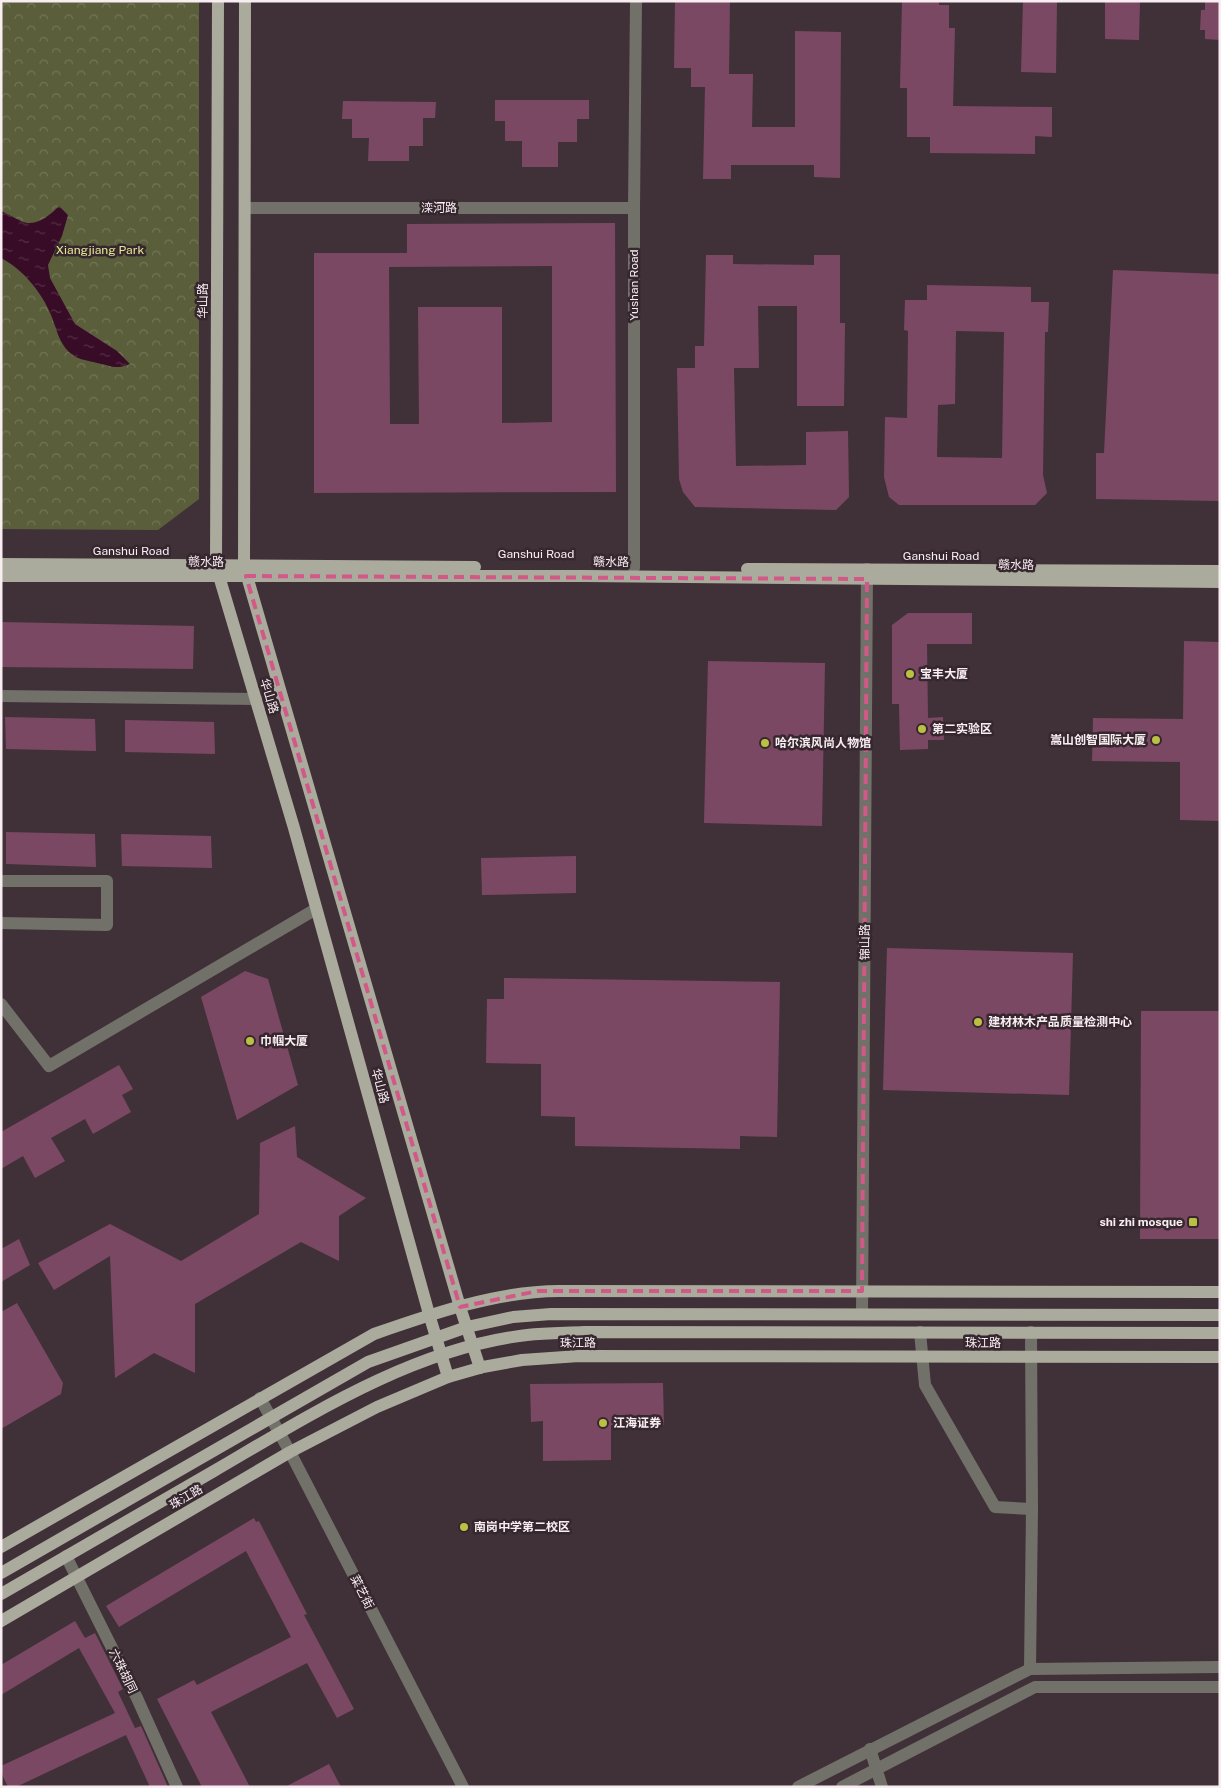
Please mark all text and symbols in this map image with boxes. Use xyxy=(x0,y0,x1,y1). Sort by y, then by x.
street label: 滦河路 xyxy=(421,201,457,215)
park label: Xiangjiang Park xyxy=(56,243,144,257)
street label: Yushan Road xyxy=(627,249,641,321)
street label: 华山路 xyxy=(196,283,210,319)
street label: Ganshui Road xyxy=(93,544,169,558)
street label: Ganshui Road xyxy=(498,547,574,561)
street label: Ganshui Road xyxy=(903,549,979,563)
street label: 赣水路 xyxy=(188,555,224,569)
street label: 赣水路 xyxy=(593,555,629,569)
street label: 赣水路 xyxy=(998,558,1034,572)
place label: 宝丰大厦 xyxy=(920,667,968,681)
marker: 宝丰大厦 xyxy=(904,668,916,680)
street label: 华山路 xyxy=(257,677,281,715)
place label: 第二实验区 xyxy=(932,722,992,736)
marker: 第二实验区 xyxy=(916,723,928,735)
place label: 嵩山创智国际大厦 xyxy=(1050,733,1146,747)
marker: 嵩山创智国际大厦 xyxy=(1150,734,1162,746)
place label: 哈尔滨风尚人物馆 xyxy=(775,736,871,750)
marker: 哈尔滨风尚人物馆 xyxy=(759,737,771,749)
street label: 锦山路 xyxy=(858,924,872,960)
place label: 建材林木产品质量检测中心 xyxy=(988,1015,1132,1029)
marker: 建材林木产品质量检测中心 xyxy=(972,1016,984,1028)
place label: 巾帼大厦 xyxy=(260,1034,308,1048)
marker: 巾帼大厦 xyxy=(244,1035,256,1047)
street label: 华山路 xyxy=(369,1067,391,1105)
place label: shi zhi mosque xyxy=(1099,1215,1183,1229)
marker: shi zhi mosque xyxy=(1187,1216,1199,1228)
street label: 珠江路 xyxy=(560,1336,596,1350)
street label: 珠江路 xyxy=(965,1336,1001,1350)
place label: 江海证券 xyxy=(613,1416,662,1430)
marker: 江海证券 xyxy=(597,1417,609,1429)
street label: 珠江路 xyxy=(167,1482,205,1512)
place label: 南岗中学第二校区 xyxy=(474,1520,570,1534)
marker: 南岗中学第二校区 xyxy=(458,1521,470,1533)
street label: 菜艺街 xyxy=(348,1573,376,1611)
street label: 六珠胡同 xyxy=(106,1646,140,1696)

